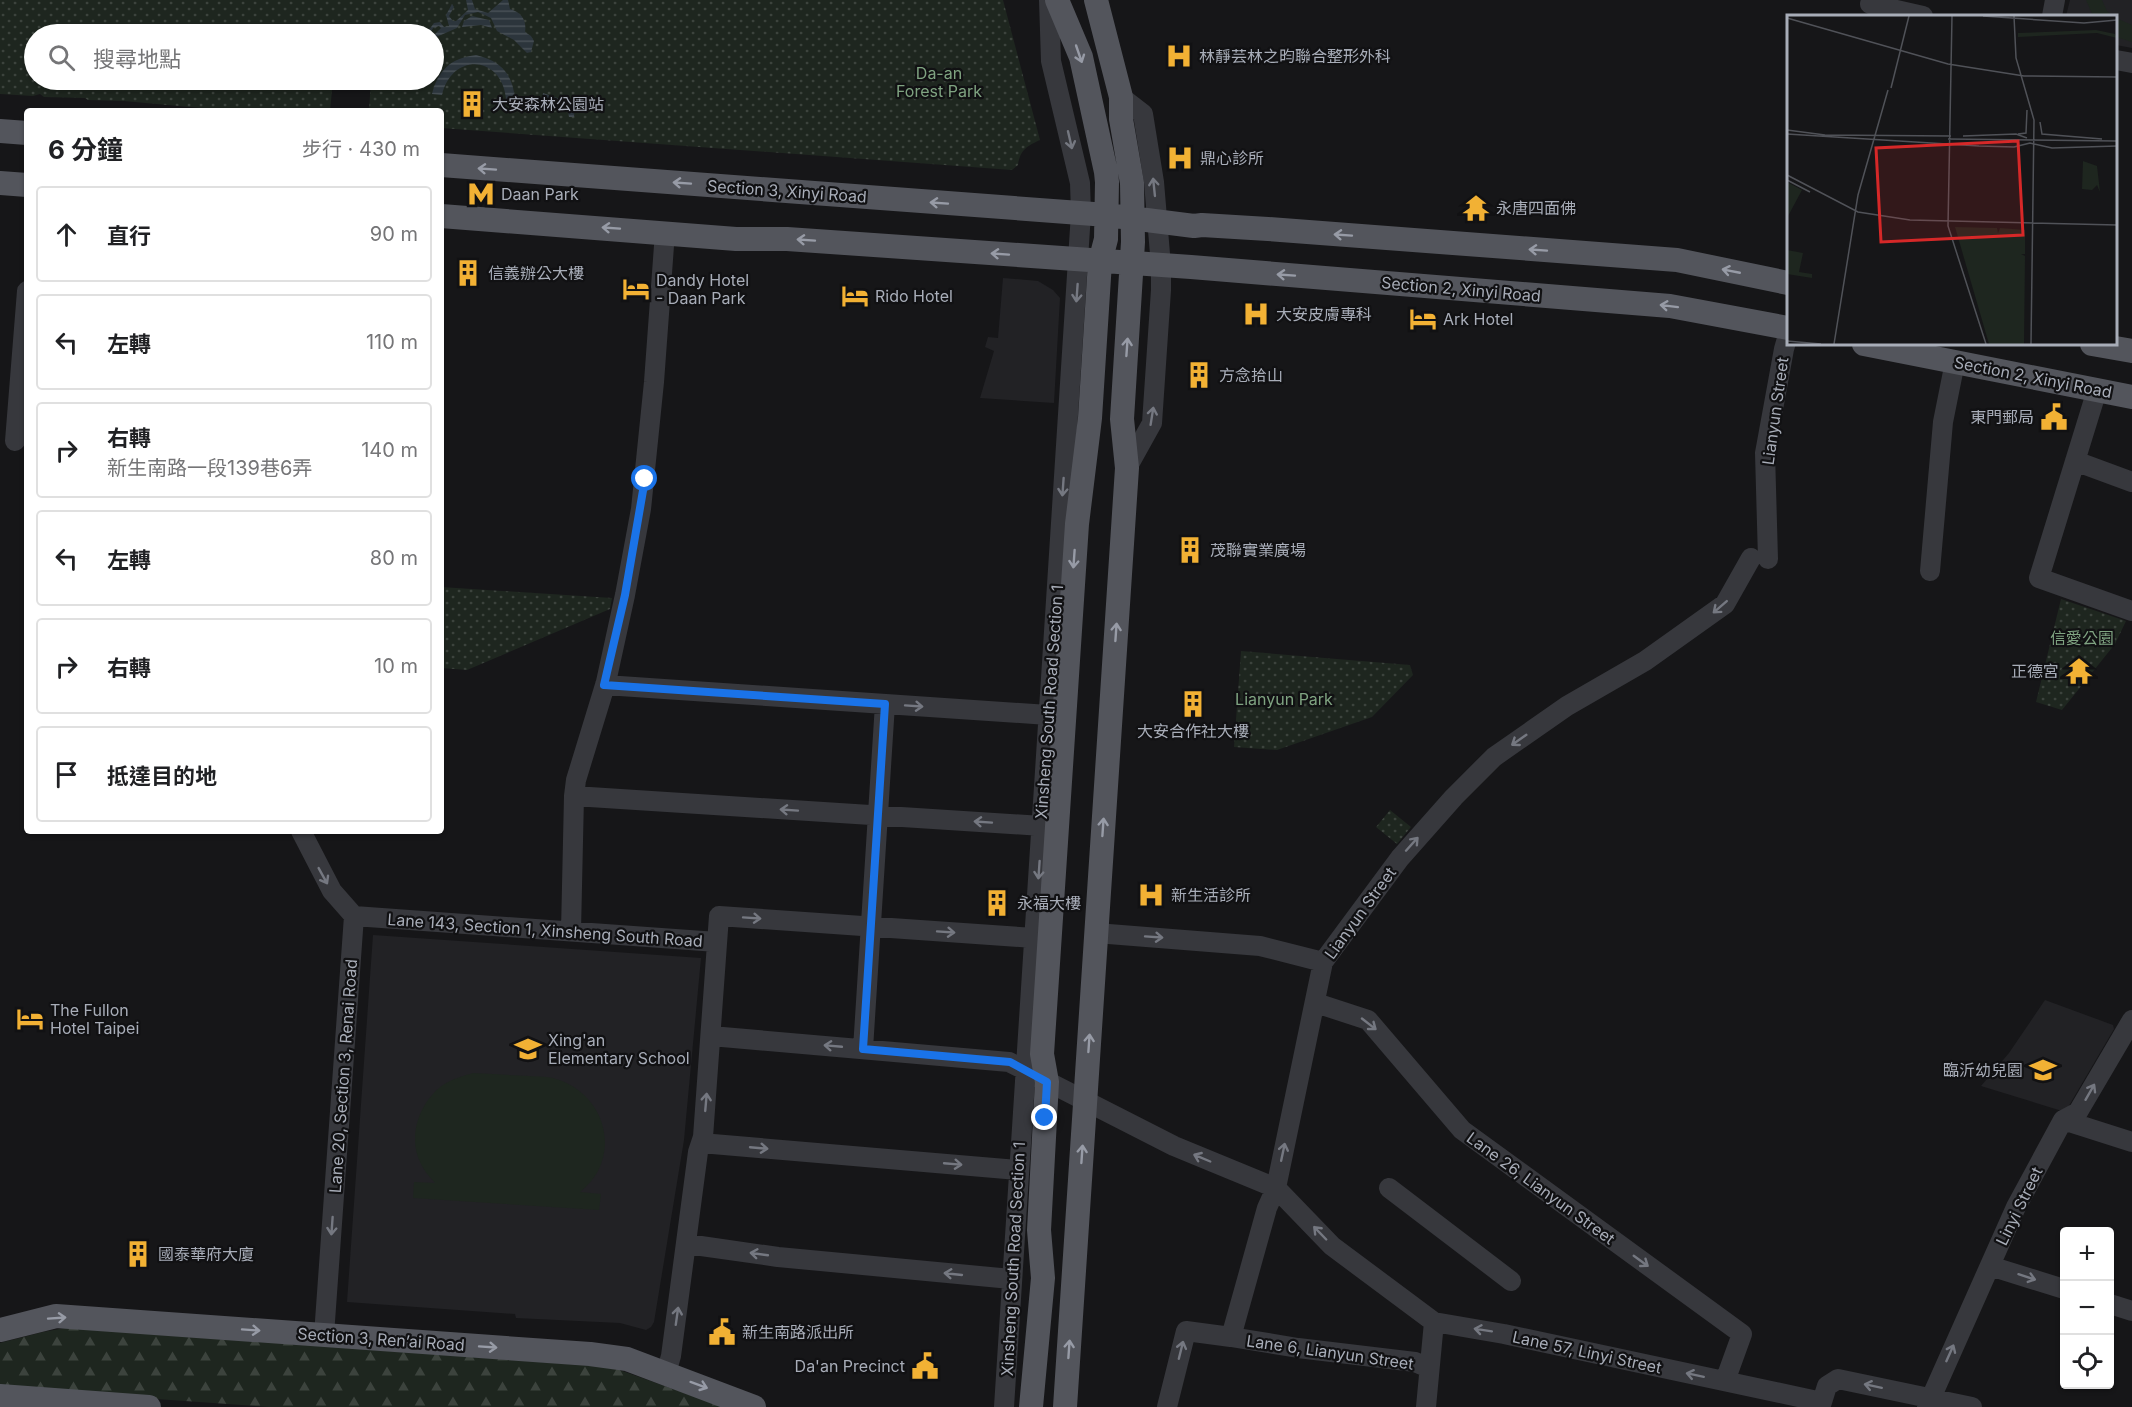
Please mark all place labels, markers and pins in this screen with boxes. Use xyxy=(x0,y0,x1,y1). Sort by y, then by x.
hospital icon: 林靜芸林之昀聯合整形外科 xyxy=(1164,41,1194,71)
place label: 林靜芸林之昀聯合整形外科 xyxy=(1199,46,1391,66)
building icon: 大安森林公園站 xyxy=(457,89,487,119)
place label: 大安森林公園站 xyxy=(492,94,604,114)
hospital icon: 鼎心診所 xyxy=(1165,143,1195,173)
place label: 鼎心診所 xyxy=(1200,148,1264,168)
metro station icon: Daan Park xyxy=(466,179,496,209)
place label: Daan Park xyxy=(501,184,579,204)
temple icon: 永唐四面佛 xyxy=(1461,193,1491,223)
place label: 永唐四面佛 xyxy=(1496,198,1576,218)
building icon: 信義辦公大樓 xyxy=(453,258,483,288)
place label: 信義辦公大樓 xyxy=(488,263,584,283)
place label: Dandy Hotel - Daan Park xyxy=(656,270,749,308)
hotel icon: Dandy Hotel - Daan Park xyxy=(621,274,651,304)
hotel icon: Rido Hotel xyxy=(840,281,870,311)
place label: Rido Hotel xyxy=(875,286,953,306)
hospital icon: 大安皮膚專科 xyxy=(1241,299,1271,329)
place label: 大安皮膚專科 xyxy=(1276,304,1372,324)
hotel icon: Ark Hotel xyxy=(1408,304,1438,334)
place label: Ark Hotel xyxy=(1443,309,1513,329)
building icon: 方念拾山 xyxy=(1184,360,1214,390)
place label: 方念拾山 xyxy=(1219,365,1283,385)
public building icon: 東門郵局 xyxy=(2039,402,2069,432)
place label: 東門郵局 xyxy=(1970,407,2034,427)
building icon: 茂聯實業廣場 xyxy=(1175,535,1205,565)
place label: 茂聯實業廣場 xyxy=(1210,540,1306,560)
temple icon: 正德宮 xyxy=(2064,656,2094,686)
place label: 正德宮 xyxy=(2011,661,2059,681)
building icon: 大安合作社大樓 xyxy=(1178,689,1208,719)
place label: 大安合作社大樓 xyxy=(1137,721,1249,741)
hospital icon: 新生活診所 xyxy=(1136,880,1166,910)
place label: 新生活診所 xyxy=(1171,885,1251,905)
building icon: 永福大樓 xyxy=(982,888,1012,918)
place label: 永福大樓 xyxy=(1017,893,1081,913)
place label: The Fullon Hotel Taipei xyxy=(50,1000,139,1038)
hotel icon: The Fullon Hotel Taipei xyxy=(15,1004,45,1034)
place label: Xing'an Elementary School xyxy=(548,1030,690,1068)
school or university icon: Xing'an Elementary School xyxy=(513,1034,543,1064)
school or university icon: 臨沂幼兒園 xyxy=(2028,1055,2058,1085)
place label: 臨沂幼兒園 xyxy=(1943,1060,2023,1080)
building icon: 國泰華府大廈 xyxy=(123,1239,153,1269)
place label: 國泰華府大廈 xyxy=(158,1244,254,1264)
public building icon: 新生南路派出所 xyxy=(707,1317,737,1347)
place label: 新生南路派出所 xyxy=(742,1322,854,1342)
public building icon: Da'an Precinct xyxy=(910,1351,940,1381)
place label: Da'an Precinct xyxy=(795,1356,905,1376)

